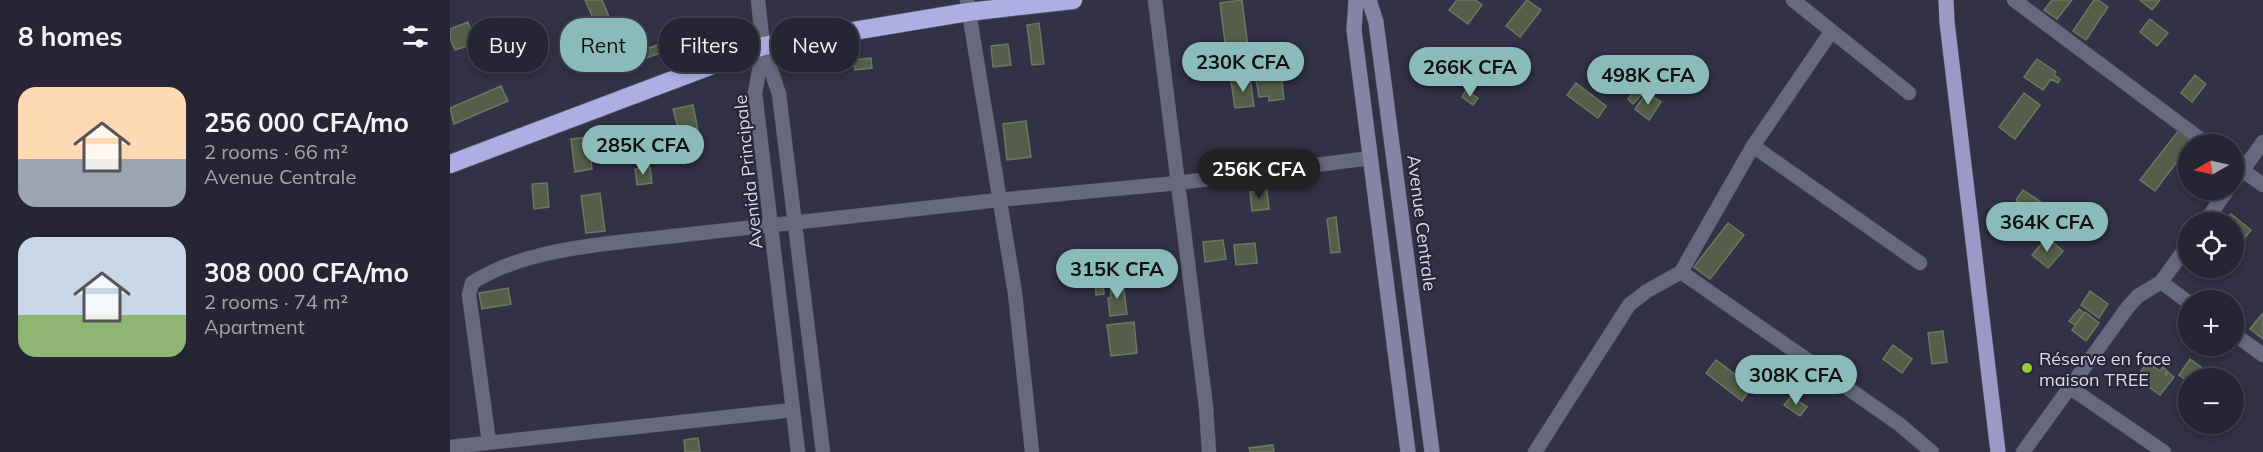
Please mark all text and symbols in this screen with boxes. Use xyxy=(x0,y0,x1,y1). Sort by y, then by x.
chip: Buy xyxy=(468,18,548,72)
chip: Rent xyxy=(560,18,647,72)
chip: Filters xyxy=(659,18,759,72)
chip: New xyxy=(771,18,859,72)
text: 8 homes xyxy=(18,20,122,53)
icon: filters xyxy=(399,20,432,53)
pin: 230K CFA xyxy=(1181,42,1305,93)
pin: 266K CFA xyxy=(1408,47,1532,98)
text: 230K CFA xyxy=(1196,49,1290,74)
text: 266K CFA xyxy=(1423,54,1517,79)
pin: 498K CFA xyxy=(1586,55,1710,106)
text: 498K CFA xyxy=(1601,62,1695,87)
street label: Avenida Principale xyxy=(728,94,768,250)
text: 256 000 CFA/mo xyxy=(204,106,409,139)
icon: home xyxy=(66,111,138,183)
pin: 285K CFA xyxy=(581,125,705,176)
text: 285K CFA xyxy=(596,132,690,157)
north arrow xyxy=(2178,134,2244,200)
map controls xyxy=(2178,134,2244,434)
text: 2 rooms · 66 m² xyxy=(204,139,348,164)
pin: 256K CFA xyxy=(1197,149,1321,200)
street label: Avenue Centrale xyxy=(1402,154,1442,292)
text: 256K CFA xyxy=(1212,156,1306,181)
text: Avenue Centrale xyxy=(204,164,356,189)
pin: 364K CFA xyxy=(1985,202,2109,253)
text: 364K CFA xyxy=(2000,209,2094,234)
button: locate xyxy=(2178,212,2244,278)
pin: 315K CFA xyxy=(1055,249,1179,300)
text: 308 000 CFA/mo xyxy=(204,256,409,289)
text: 315K CFA xyxy=(1070,256,1164,281)
icon: home xyxy=(66,261,138,333)
text: 2 rooms · 74 m² xyxy=(204,289,348,314)
button: + xyxy=(2178,290,2244,356)
text: Apartment xyxy=(204,314,305,339)
place label: Réserve en face maison TREE xyxy=(2039,347,2171,391)
pin: 308K CFA xyxy=(1734,355,1858,406)
marker: Réserve en face maison TREE xyxy=(2020,361,2034,375)
text: 308K CFA xyxy=(1749,362,1843,387)
button: − xyxy=(2178,368,2244,434)

